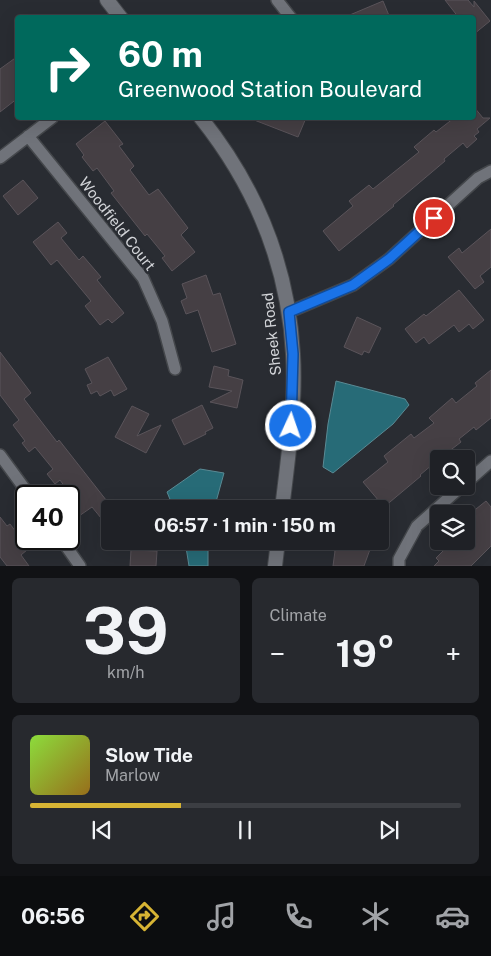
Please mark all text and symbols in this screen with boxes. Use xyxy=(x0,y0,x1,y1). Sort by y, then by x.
text: 60 m xyxy=(118,34,203,75)
icon: right xyxy=(35,35,100,100)
text: Greenwood Station Boulevard xyxy=(118,76,422,102)
street label: Woodfield Court xyxy=(76,174,159,274)
pin xyxy=(413,197,455,239)
icon: arrive xyxy=(420,204,448,232)
street label: Sheek Road xyxy=(259,292,284,376)
position arrow xyxy=(264,399,316,451)
map controls xyxy=(430,450,475,550)
button: search xyxy=(430,450,475,495)
speed limit sign: 40 xyxy=(15,485,80,550)
button: layers xyxy=(430,505,475,550)
text: 06:57 · 1 min · 150 m xyxy=(154,514,336,536)
text: 39 xyxy=(83,592,169,669)
text: Climate xyxy=(270,606,327,625)
text: 19° xyxy=(336,631,395,676)
text: − xyxy=(270,637,285,670)
text: + xyxy=(445,637,461,670)
text: km/h xyxy=(107,663,145,682)
text: Slow Tide xyxy=(105,744,193,766)
text: Marlow xyxy=(105,766,160,785)
icon: previous xyxy=(88,816,116,844)
icon: pause xyxy=(231,816,259,844)
icon: next xyxy=(375,816,403,844)
icon: directions xyxy=(127,899,162,934)
icon: music xyxy=(204,899,239,934)
icon: phone xyxy=(281,899,316,934)
icon: climate xyxy=(358,899,393,934)
icon: car xyxy=(435,899,470,934)
text: 06:56 xyxy=(21,903,85,929)

